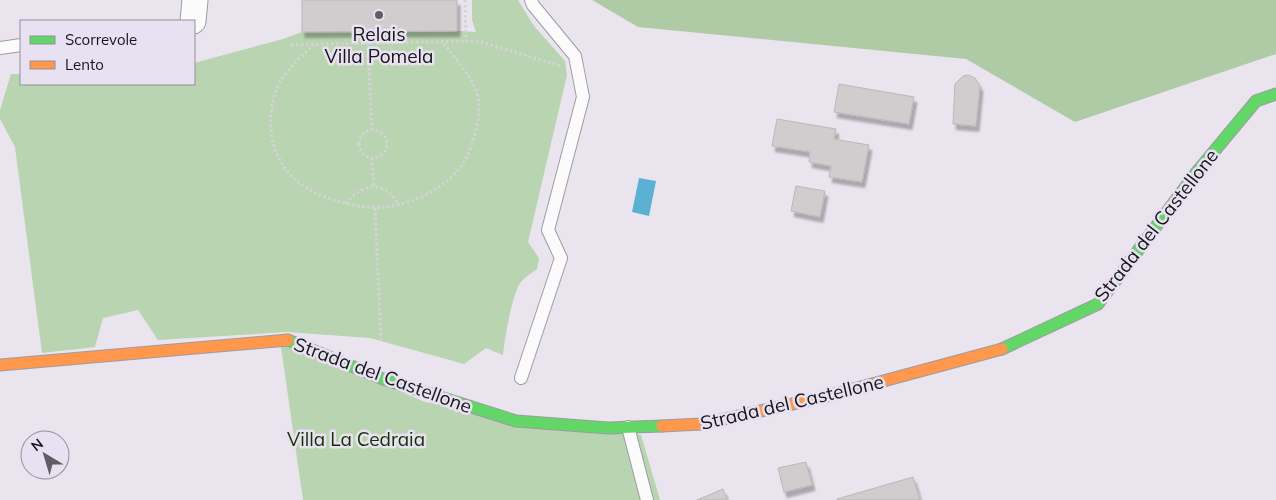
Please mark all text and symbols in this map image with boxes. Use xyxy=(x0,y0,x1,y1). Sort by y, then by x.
marker: Relais Villa Pomela xyxy=(373,9,385,21)
legend xyxy=(20,20,195,85)
place label: Relais Villa Pomela xyxy=(325,22,433,68)
text: Scorrevole xyxy=(65,30,137,49)
text: Lento xyxy=(65,55,104,74)
street label: Strada del Castellone xyxy=(1089,144,1223,306)
street label: Strada del Castellone xyxy=(291,332,475,418)
street label: Strada del Castellone xyxy=(698,369,886,435)
park label: Villa La Cedraia xyxy=(287,427,425,451)
north arrow xyxy=(20,430,70,480)
text: N xyxy=(27,434,47,455)

